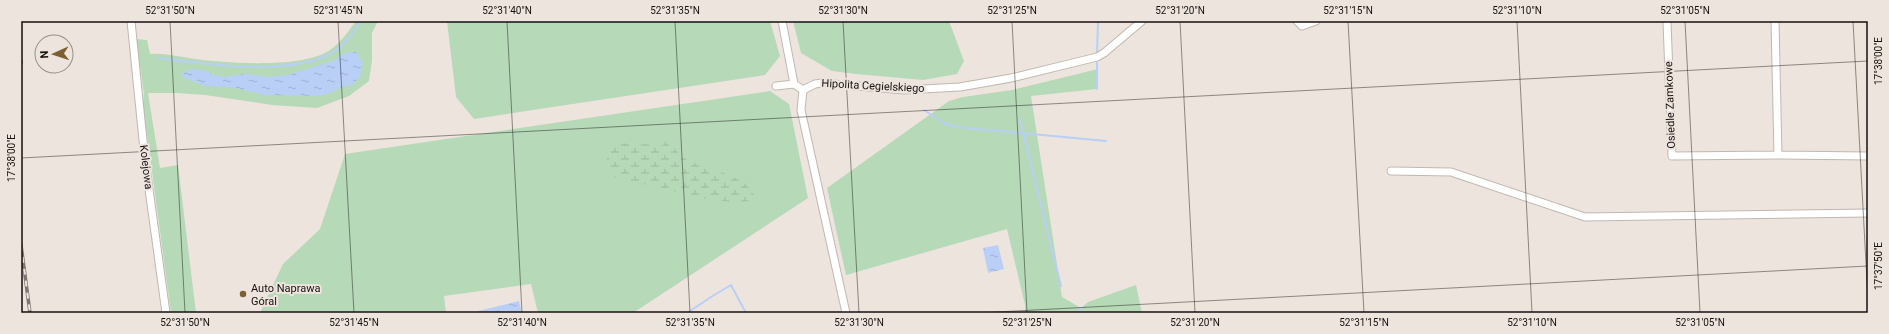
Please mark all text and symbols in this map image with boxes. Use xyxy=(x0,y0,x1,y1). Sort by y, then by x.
text: 52°31'50"N xyxy=(145,5,195,16)
text: 52°31'45"N xyxy=(313,5,363,16)
text: 52°31'40"N xyxy=(482,5,532,16)
text: 52°31'35"N xyxy=(650,5,700,16)
text: 52°31'30"N xyxy=(818,5,868,16)
text: 52°31'25"N xyxy=(987,5,1037,16)
text: 52°31'20"N xyxy=(1155,5,1205,16)
text: 52°31'15"N xyxy=(1323,5,1373,16)
text: 52°31'10"N xyxy=(1492,5,1542,16)
text: 52°31'05"N xyxy=(1660,5,1710,16)
north arrow xyxy=(34,34,74,74)
text: 17°38'00"E xyxy=(1873,37,1884,85)
text: N xyxy=(38,50,51,59)
street label: Osiedle Zamkowe xyxy=(1662,61,1678,149)
street label: Hipolita Cegielskiego xyxy=(821,77,925,95)
text: 17°38'00"E xyxy=(6,134,17,182)
street label: Kolejowa xyxy=(137,144,155,190)
text: 17°37'50"E xyxy=(1873,242,1884,290)
place label: Auto Naprawa Góral xyxy=(251,282,320,308)
marker: Auto Naprawa Góral xyxy=(238,289,248,299)
text: 52°31'50"N xyxy=(160,317,210,328)
text: 52°31'45"N xyxy=(329,317,379,328)
text: 52°31'40"N xyxy=(497,317,547,328)
text: 52°31'35"N xyxy=(665,317,715,328)
text: 52°31'30"N xyxy=(834,317,884,328)
text: 52°31'25"N xyxy=(1002,317,1052,328)
text: 52°31'20"N xyxy=(1170,317,1220,328)
text: 52°31'15"N xyxy=(1339,317,1389,328)
text: 52°31'10"N xyxy=(1507,317,1557,328)
text: 52°31'05"N xyxy=(1675,317,1725,328)

